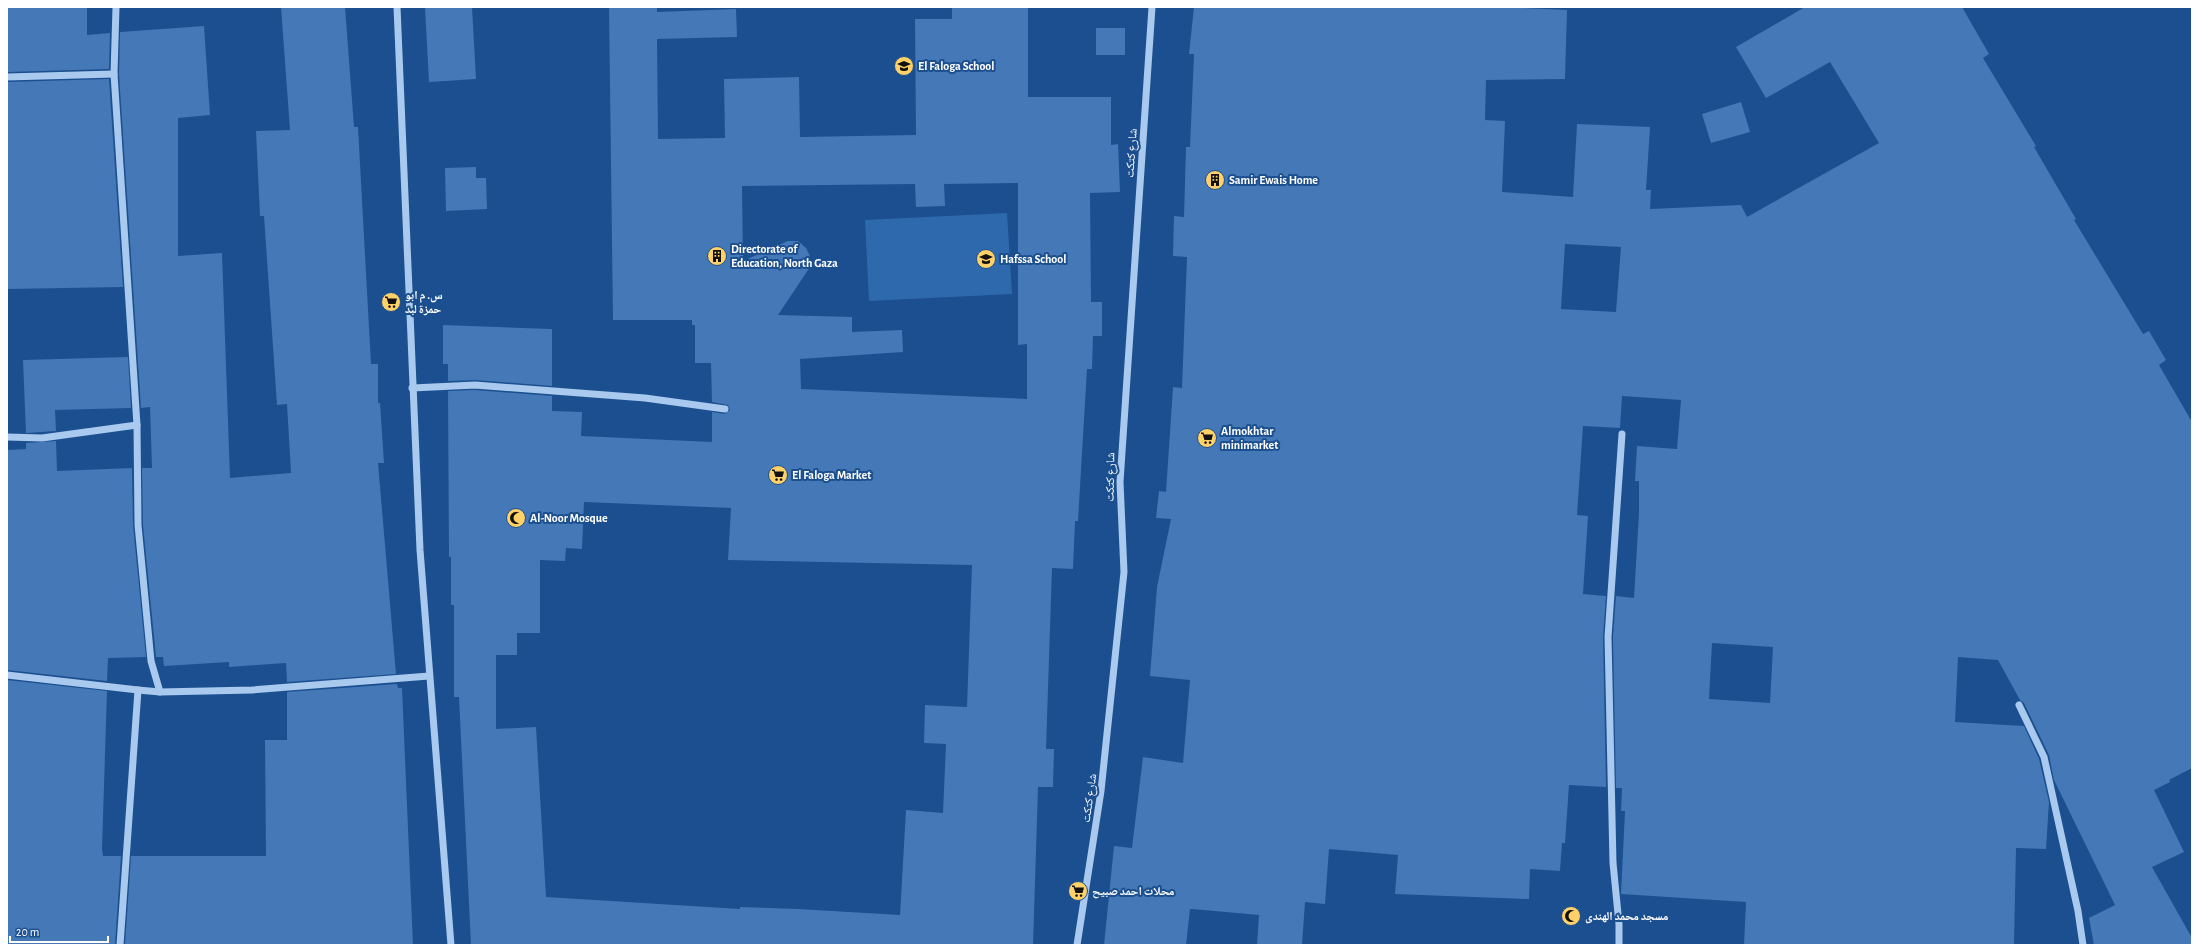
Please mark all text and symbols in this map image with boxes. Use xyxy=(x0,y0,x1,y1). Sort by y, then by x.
school or university icon: El Faloga School xyxy=(893,55,915,77)
place label: El Faloga School xyxy=(918,60,994,72)
street label: شارع كتكت xyxy=(1123,128,1141,178)
building icon: Samir Ewais Home xyxy=(1204,169,1226,191)
place label: Samir Ewais Home xyxy=(1229,174,1318,186)
place label: Directorate of Education, North Gaza xyxy=(731,243,838,269)
building icon: Directorate of Education, North Gaza xyxy=(706,245,728,267)
school or university icon: Hafssa School xyxy=(975,248,997,270)
place label: Hafssa School xyxy=(1000,253,1066,265)
place label: س. م ابو حمزة لبد xyxy=(405,289,443,316)
supermarket icon: س. م ابو حمزة لبد xyxy=(380,291,402,313)
place label: Almokhtar minimarket xyxy=(1221,425,1278,451)
supermarket icon: Almokhtar minimarket xyxy=(1196,427,1218,449)
street label: شارع كتكت xyxy=(1104,452,1118,502)
supermarket icon: El Faloga Market xyxy=(767,464,789,486)
place label: El Faloga Market xyxy=(792,469,871,481)
mosque icon: Al-Noor Mosque xyxy=(505,507,527,529)
place label: Al-Noor Mosque xyxy=(530,512,608,524)
street label: شارع كتكت xyxy=(1080,773,1100,824)
supermarket icon: محلات احمد صبيح xyxy=(1067,880,1089,902)
place label: محلات احمد صبيح xyxy=(1092,885,1175,899)
mosque icon: مسجد محمد الهندى xyxy=(1560,905,1582,927)
place label: مسجد محمد الهندى xyxy=(1585,910,1669,924)
scale bar xyxy=(10,918,108,944)
text: 20 m xyxy=(16,926,39,938)

